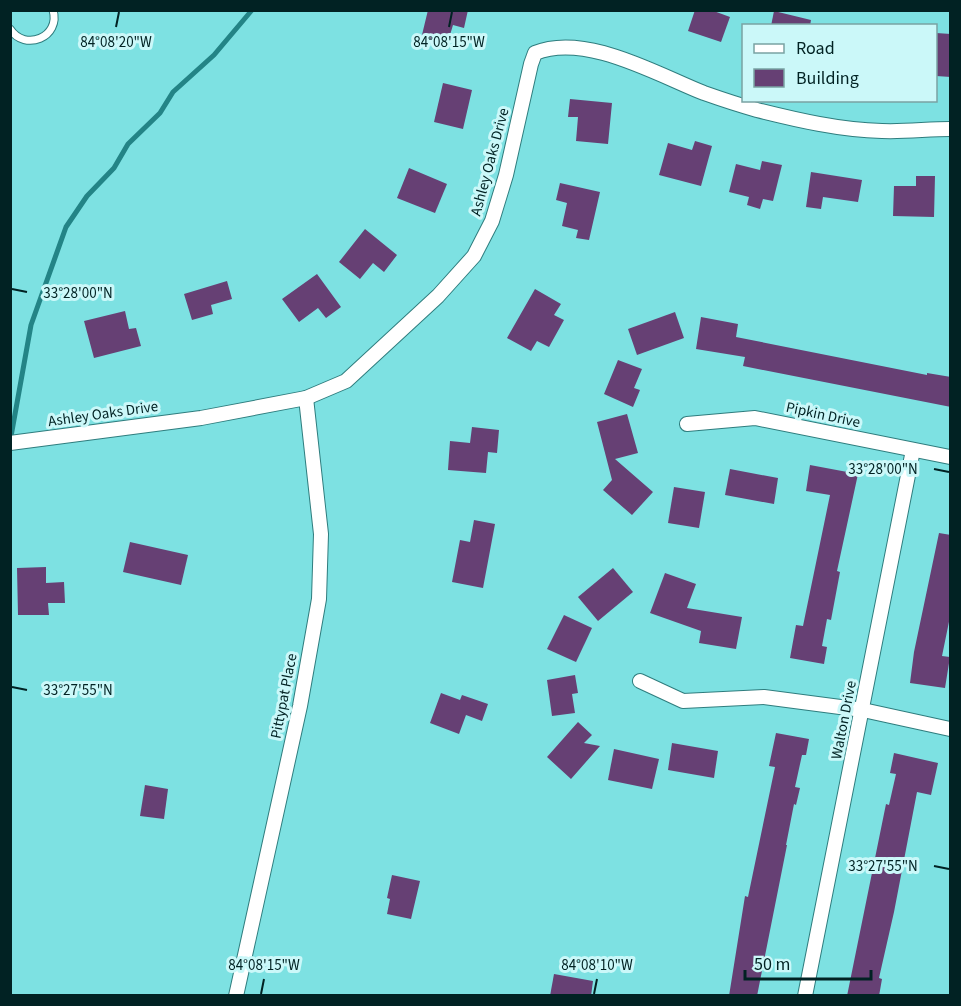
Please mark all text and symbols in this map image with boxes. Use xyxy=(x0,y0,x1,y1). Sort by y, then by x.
legend xyxy=(742,24,937,102)
text: 84°08'20"W xyxy=(80,32,152,53)
text: 84°08'15"W xyxy=(413,32,485,53)
text: Road xyxy=(796,36,835,61)
text: Building xyxy=(796,66,859,91)
street label: Ashley Oaks Drive xyxy=(465,106,515,218)
text: 33°28'00"N xyxy=(43,283,113,304)
street label: Ashley Oaks Drive xyxy=(47,396,159,432)
street label: Pipkin Drive xyxy=(784,397,862,433)
text: 33°28'00"N xyxy=(848,459,918,480)
street label: Pittypat Place xyxy=(265,652,303,740)
street label: Walton Drive xyxy=(826,679,862,761)
text: 33°27'55"N xyxy=(43,680,113,701)
text: 33°27'55"N xyxy=(848,856,918,877)
scale bar xyxy=(745,943,871,981)
text: 50 m xyxy=(754,952,790,977)
text: 84°08'15"W xyxy=(228,955,300,976)
text: 84°08'10"W xyxy=(561,955,633,976)

